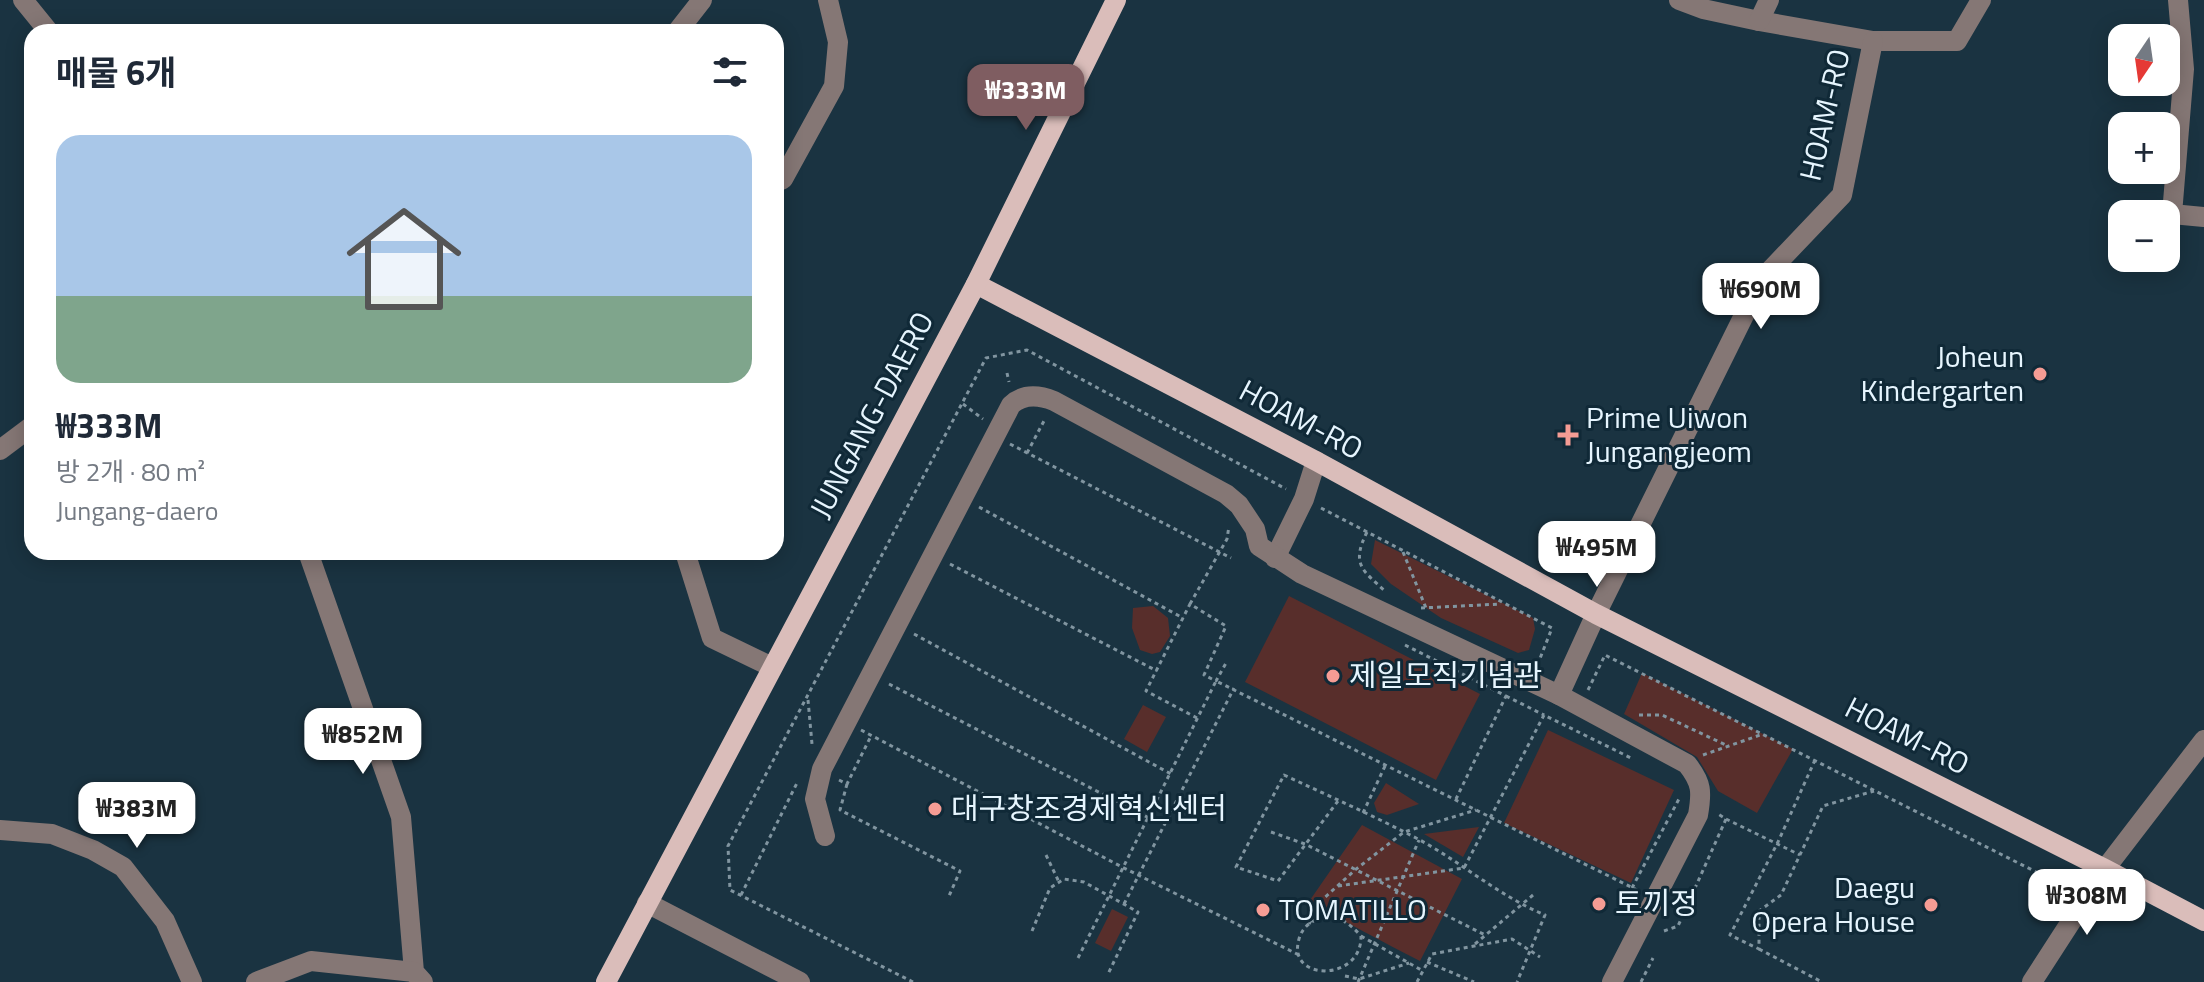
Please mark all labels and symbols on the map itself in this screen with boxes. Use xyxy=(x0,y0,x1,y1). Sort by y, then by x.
north arrow xyxy=(2108,24,2180,96)
street label: HOAM-RO xyxy=(1787,44,1862,185)
pin: ₩333M xyxy=(970,64,1082,132)
pin: ₩690M xyxy=(1705,263,1817,331)
street label: JUNGANG-DAERO xyxy=(797,303,945,526)
place label: Joheun Kindergarten xyxy=(1860,333,2024,413)
marker: Joheun Kindergarten xyxy=(2031,365,2049,383)
street label: HOAM-RO xyxy=(1231,367,1372,471)
place label: Prime Uiwon Jungangjeom xyxy=(1586,394,1752,474)
marker: Prime Uiwon Jungangjeom xyxy=(1557,424,1579,446)
pin: ₩495M xyxy=(1541,521,1653,589)
place label: 제일모직기념관 xyxy=(1349,652,1542,698)
marker: 제일모직기념관 xyxy=(1324,667,1342,685)
street label: HOAM-RO xyxy=(1837,684,1978,786)
pin: ₩852M xyxy=(307,708,419,776)
pin: ₩383M xyxy=(81,782,193,850)
place label: 대구창조경제혁신센터 xyxy=(951,785,1227,831)
marker: 대구창조경제혁신센터 xyxy=(926,800,944,818)
place label: Daegu Opera House xyxy=(1751,864,1915,944)
pin: ₩308M xyxy=(2031,869,2143,937)
place label: 토끼정 xyxy=(1615,880,1698,926)
place label: TOMATILLO xyxy=(1279,886,1427,932)
marker: 토끼정 xyxy=(1590,895,1608,913)
marker: Daegu Opera House xyxy=(1922,896,1940,914)
marker: TOMATILLO xyxy=(1254,901,1272,919)

